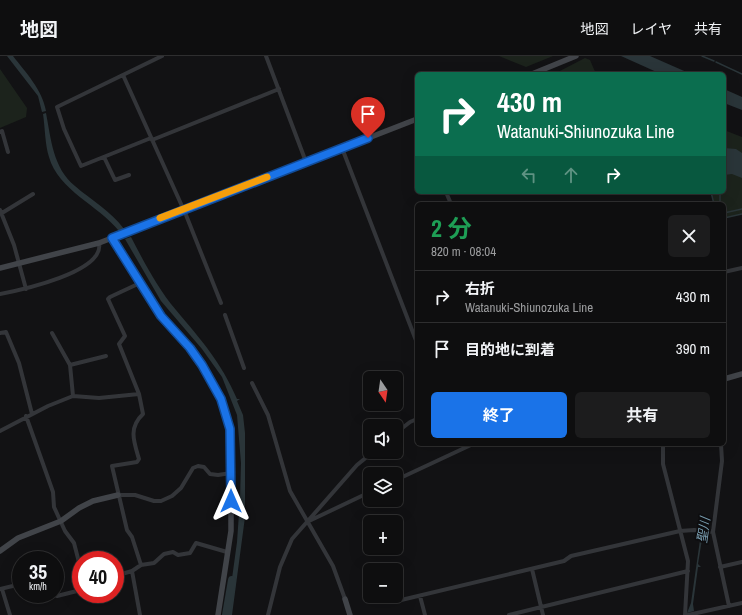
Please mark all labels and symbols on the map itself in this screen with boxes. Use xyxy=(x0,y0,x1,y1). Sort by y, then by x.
pin xyxy=(351,97,385,138)
north arrow xyxy=(363,371,403,411)
position arrow xyxy=(210,480,252,522)
water label: 聖川 xyxy=(693,514,714,544)
speed limit sign: 40 xyxy=(72,551,124,603)

